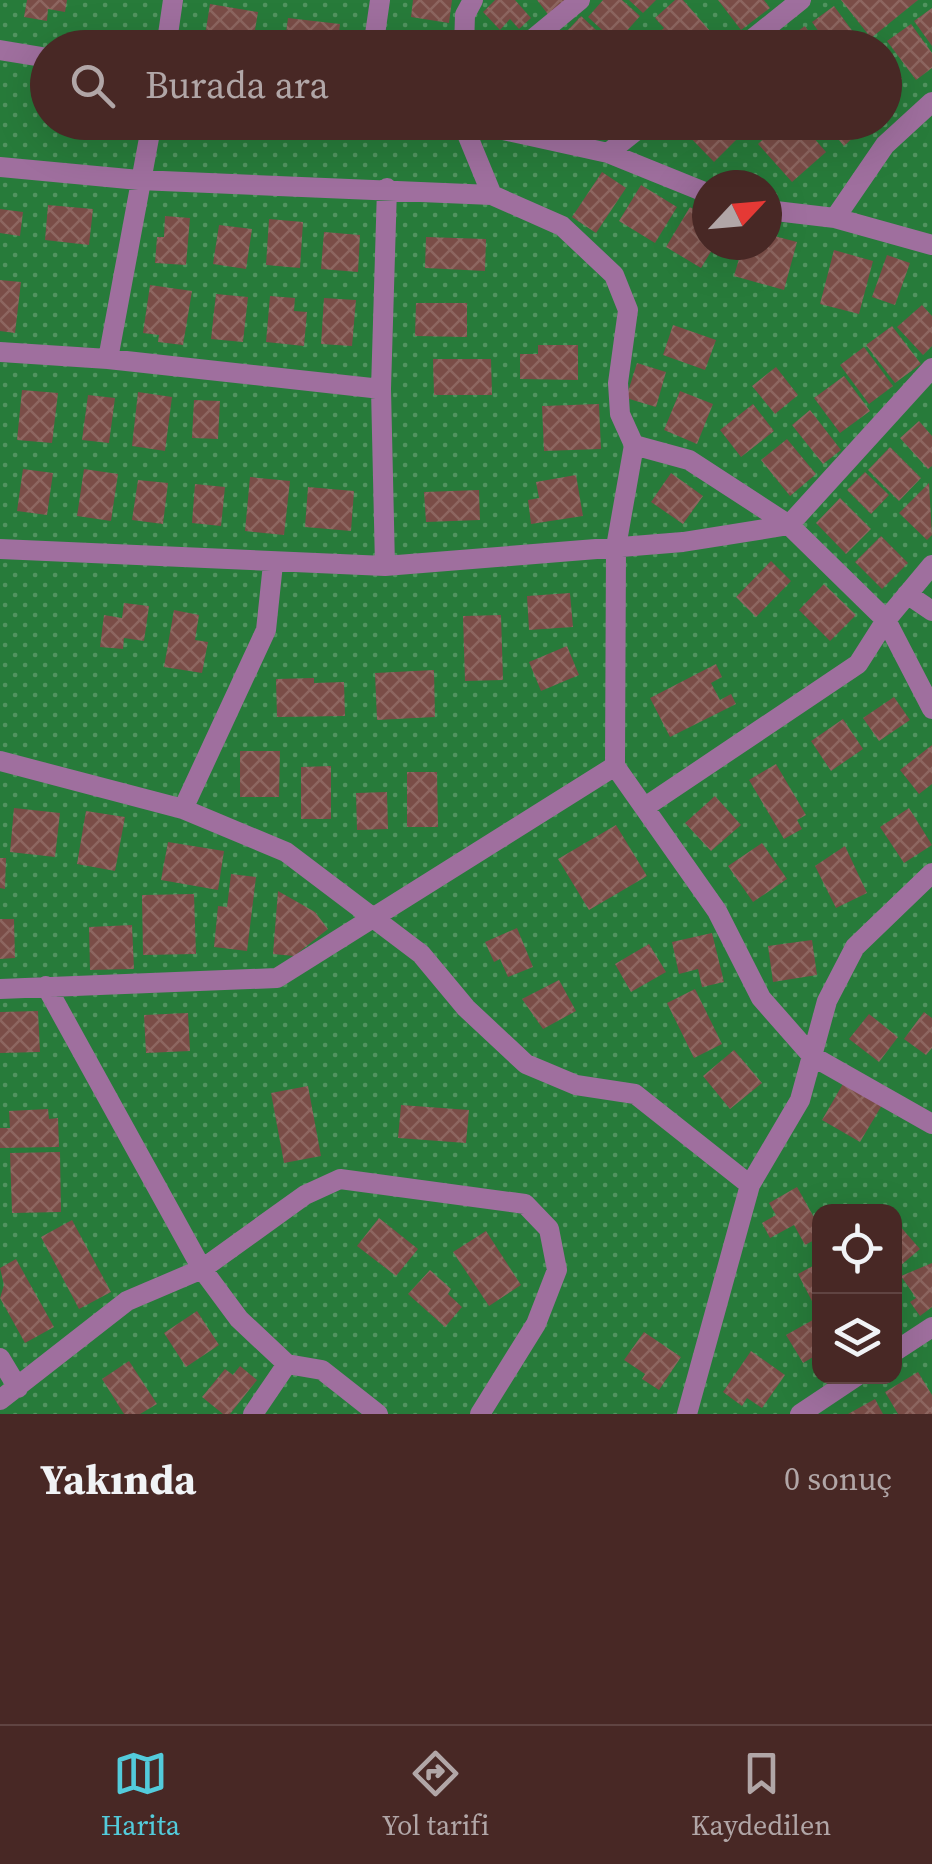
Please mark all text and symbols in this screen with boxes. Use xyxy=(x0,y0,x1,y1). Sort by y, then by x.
search box xyxy=(30,30,902,140)
icon: search xyxy=(65,58,120,113)
text: Burada ara xyxy=(145,59,329,111)
north arrow xyxy=(692,170,782,260)
map controls xyxy=(812,1204,902,1384)
button: locate xyxy=(812,1204,902,1294)
button: layers xyxy=(812,1294,902,1384)
text: Yakında xyxy=(40,1450,196,1508)
text: 0 sonuç xyxy=(784,1457,892,1501)
tab: Harita xyxy=(101,1746,180,1844)
tab: Yol tarifi xyxy=(382,1746,489,1844)
tab: Kaydedilen xyxy=(691,1746,831,1844)

